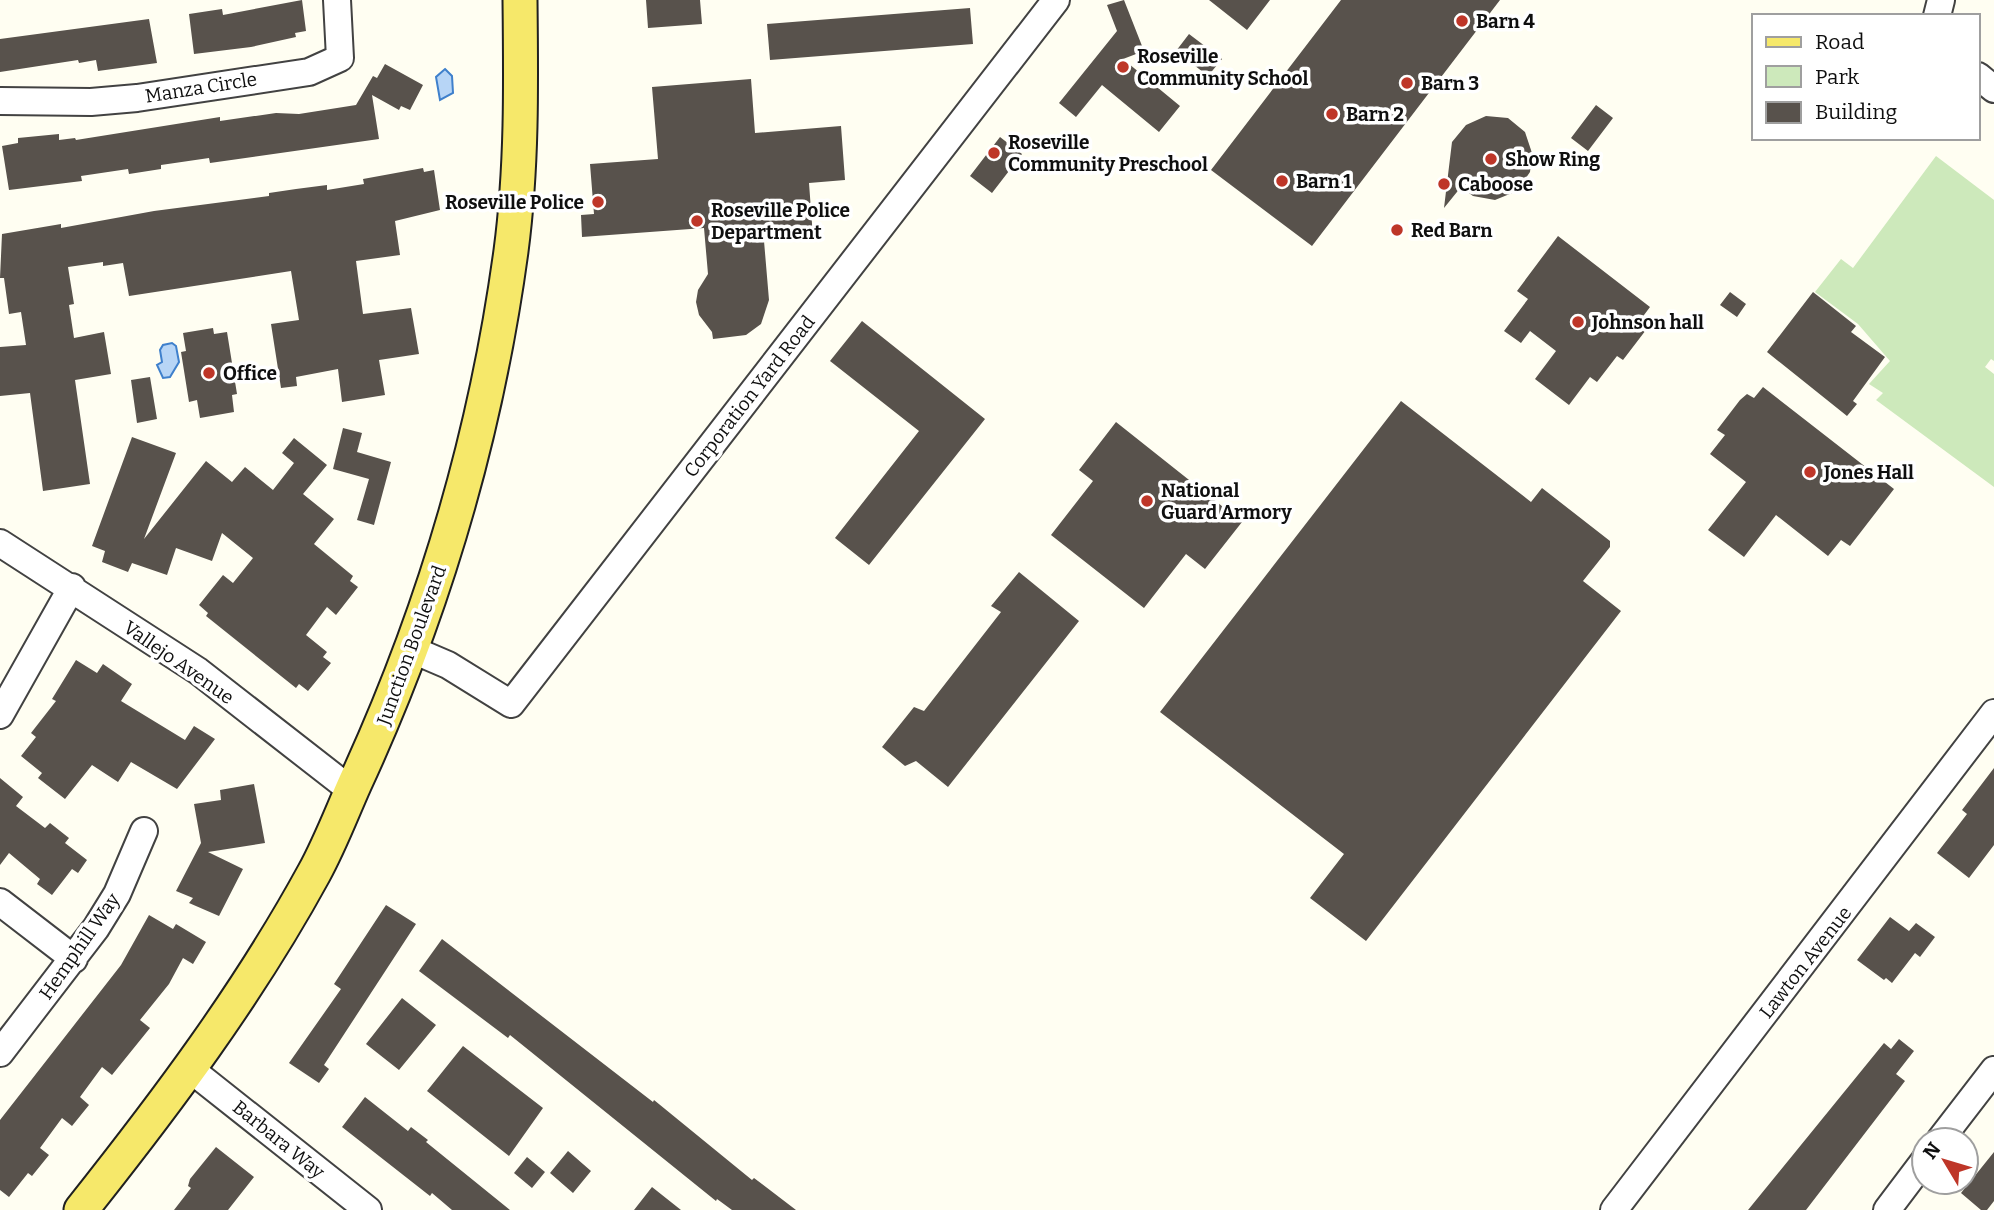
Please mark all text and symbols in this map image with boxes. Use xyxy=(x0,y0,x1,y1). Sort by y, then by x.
place label: Barn 4 xyxy=(1476,10,1535,33)
marker: Barn 4 xyxy=(1454,13,1470,29)
legend xyxy=(1752,14,1980,140)
text: Road xyxy=(1815,29,1864,55)
place label: Roseville Community School xyxy=(1137,45,1308,90)
marker: Roseville Community School xyxy=(1115,59,1131,75)
text: Park xyxy=(1815,64,1859,90)
street label: Manza Circle xyxy=(143,67,259,108)
place label: Barn 3 xyxy=(1421,72,1479,95)
marker: Barn 3 xyxy=(1399,75,1415,91)
text: Building xyxy=(1815,99,1898,125)
place label: Barn 2 xyxy=(1346,103,1404,126)
marker: Barn 2 xyxy=(1324,106,1340,122)
place label: Roseville Community Preschool xyxy=(1008,131,1208,176)
marker: Roseville Community Preschool xyxy=(986,145,1002,161)
place label: Show Ring xyxy=(1505,148,1600,171)
marker: Show Ring xyxy=(1483,151,1499,167)
place label: Barn 1 xyxy=(1296,170,1352,193)
marker: Barn 1 xyxy=(1274,173,1290,189)
place label: Caboose xyxy=(1458,173,1533,196)
marker: Caboose xyxy=(1436,176,1452,192)
place label: Roseville Police xyxy=(445,191,584,214)
marker: Roseville Police xyxy=(590,194,606,210)
place label: Roseville Police Department xyxy=(711,199,850,244)
marker: Roseville Police Department xyxy=(689,213,705,229)
place label: Red Barn xyxy=(1411,219,1493,242)
marker: Red Barn xyxy=(1389,222,1405,238)
street label: Corporation Yard Road xyxy=(679,311,820,482)
place label: Johnson hall xyxy=(1591,311,1704,334)
marker: Johnson hall xyxy=(1570,314,1586,330)
place label: Office xyxy=(223,362,277,385)
marker: Office xyxy=(201,365,217,381)
place label: Jones Hall xyxy=(1823,461,1914,484)
marker: Jones Hall xyxy=(1802,464,1818,480)
place label: National Guard Armory xyxy=(1161,479,1292,524)
marker: National Guard Armory xyxy=(1139,493,1155,509)
street label: Junction Boulevard xyxy=(372,562,451,729)
street label: Vallejo Avenue xyxy=(119,616,238,709)
street label: Hemphill Way xyxy=(34,888,125,1004)
street label: Lawton Avenue xyxy=(1755,902,1856,1023)
street label: Barbara Way xyxy=(228,1095,330,1184)
north arrow xyxy=(1910,1126,1980,1196)
text: N xyxy=(1918,1138,1946,1164)

